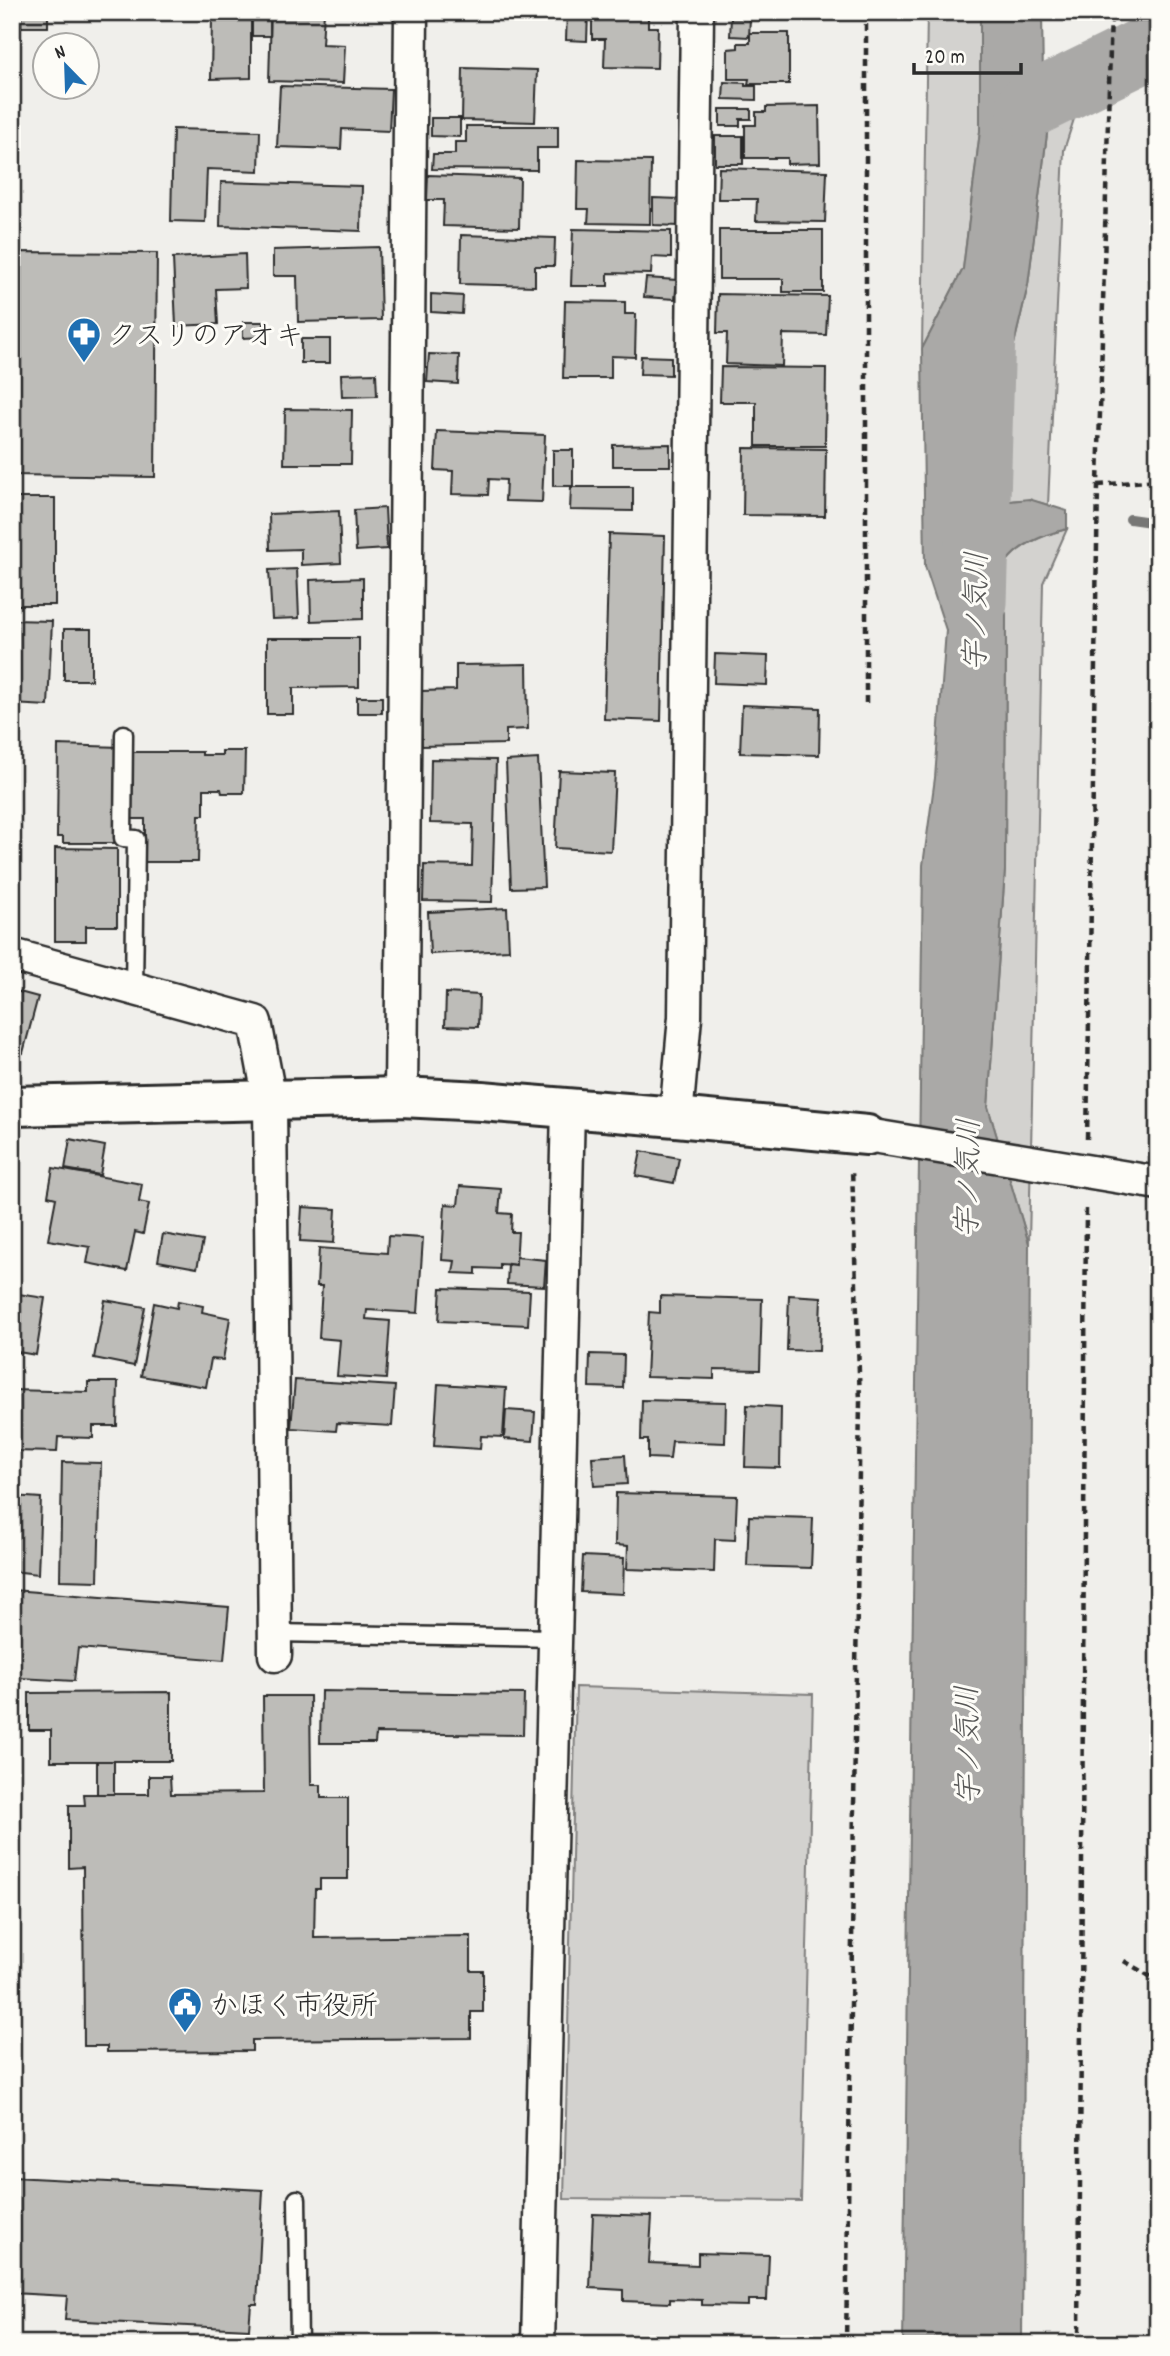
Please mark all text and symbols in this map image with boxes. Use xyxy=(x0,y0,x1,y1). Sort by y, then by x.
north arrow xyxy=(32,32,102,102)
scale bar xyxy=(914,32,1021,76)
text: N xyxy=(51,39,70,68)
text: 20 m xyxy=(925,44,965,74)
pharmacy icon: クスリのアオキ xyxy=(65,315,103,364)
place label: クスリのアオキ xyxy=(108,319,303,359)
water label: 宇ノ気川 xyxy=(957,551,1002,671)
water label: 宇ノ気川 xyxy=(949,1118,994,1238)
water label: 宇ノ気川 xyxy=(949,1685,994,1805)
public building icon: かほく市役所 xyxy=(166,1985,204,2034)
place label: かほく市役所 xyxy=(210,1989,378,2029)

